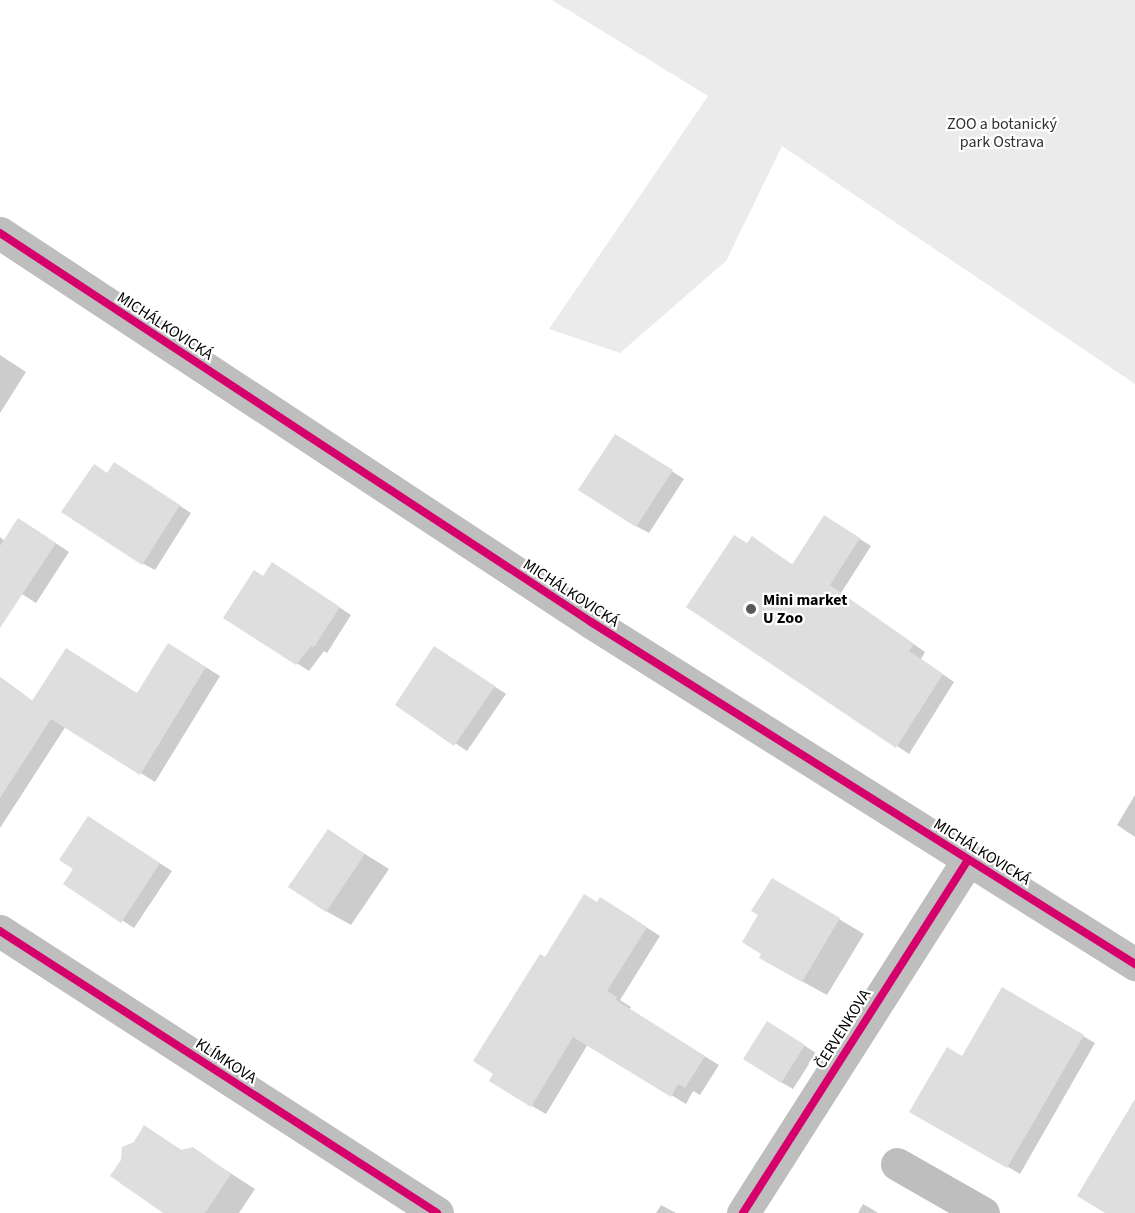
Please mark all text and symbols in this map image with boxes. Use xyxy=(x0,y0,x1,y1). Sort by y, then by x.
park label: ZOO a botanický park Ostrava xyxy=(947,114,1057,152)
street label: MICHÁLKOVICKÁ xyxy=(113,288,217,364)
street label: MICHÁLKOVICKÁ xyxy=(519,555,623,631)
place label: Mini market U Zoo xyxy=(763,590,847,628)
marker: Mini market U Zoo xyxy=(744,602,758,616)
street label: MICHÁLKOVICKÁ xyxy=(930,815,1034,889)
street label: ČERVENKOVA xyxy=(811,986,875,1072)
street label: KLÍMKOVA xyxy=(192,1034,260,1088)

